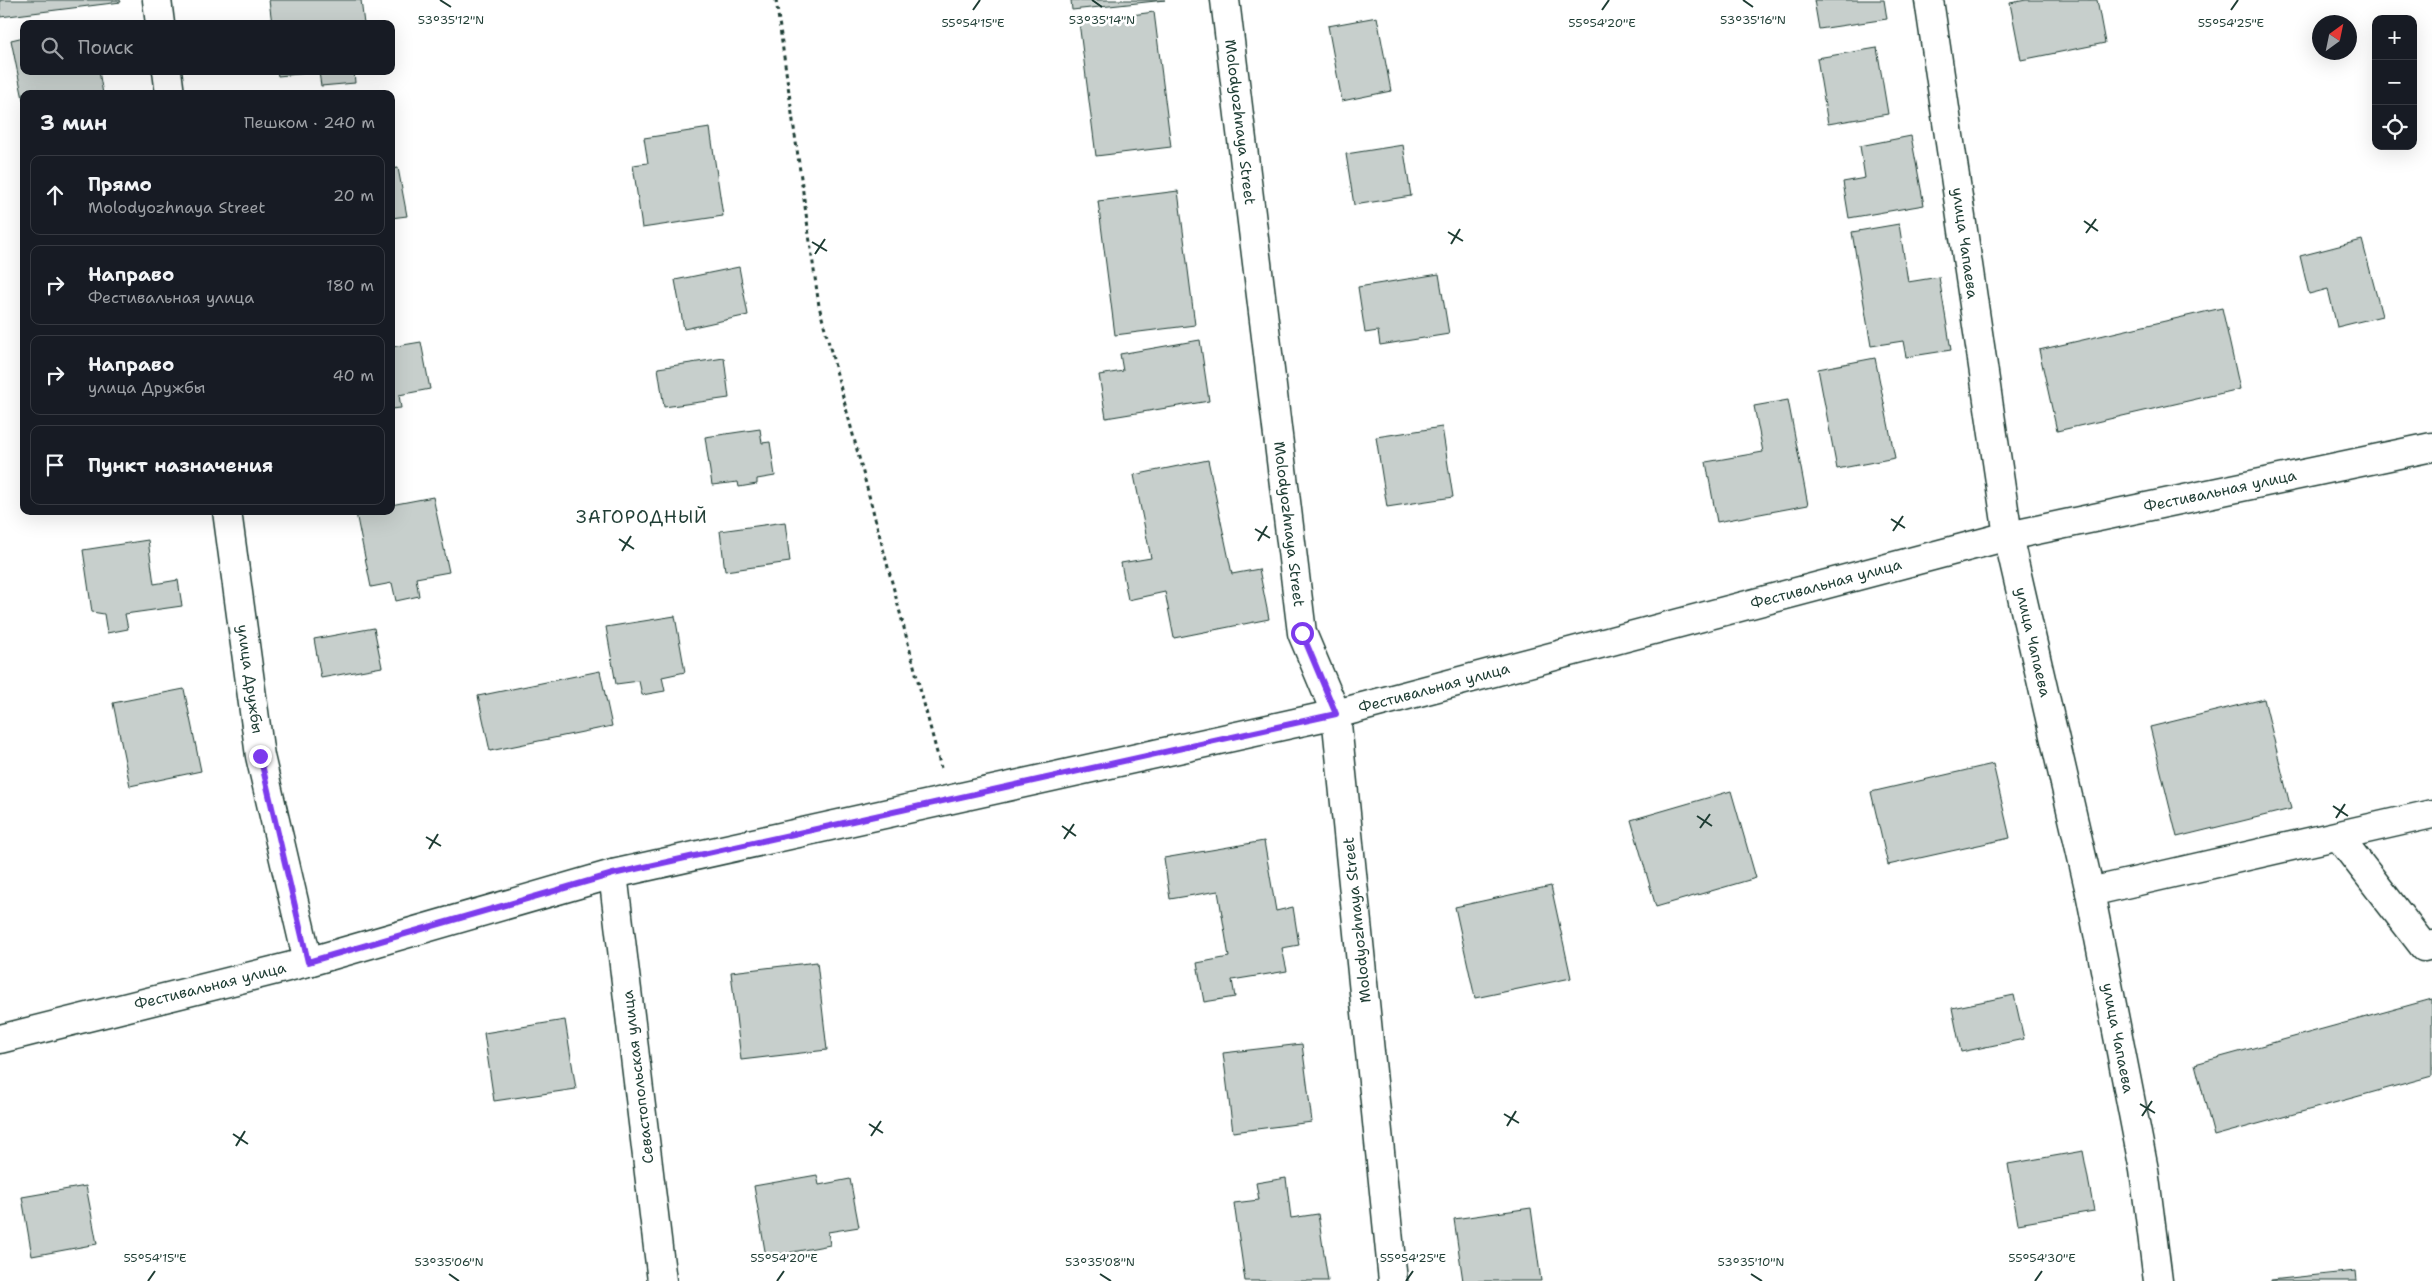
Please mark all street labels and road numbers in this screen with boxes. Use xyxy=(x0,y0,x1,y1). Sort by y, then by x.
street label: Molodyozhnaya Street xyxy=(1220,38,1260,206)
street label: улица Чапаева xyxy=(1947,186,1983,301)
street label: Molodyozhnaya Street xyxy=(1269,440,1309,608)
street label: Фестивальная улица xyxy=(2142,465,2299,517)
street label: Фестивальная улица xyxy=(1748,554,1904,614)
street label: улица Чапаева xyxy=(2011,585,2056,700)
street label: улица Дружбы xyxy=(232,623,268,735)
street label: Фестивальная улица xyxy=(1356,658,1512,718)
street label: Molodyozhnaya Street xyxy=(1338,836,1376,1004)
street label: Фестивальная улица xyxy=(132,957,289,1015)
street label: улица Чапаева xyxy=(2097,981,2139,1096)
street label: Севастопольская улица xyxy=(617,989,659,1165)

